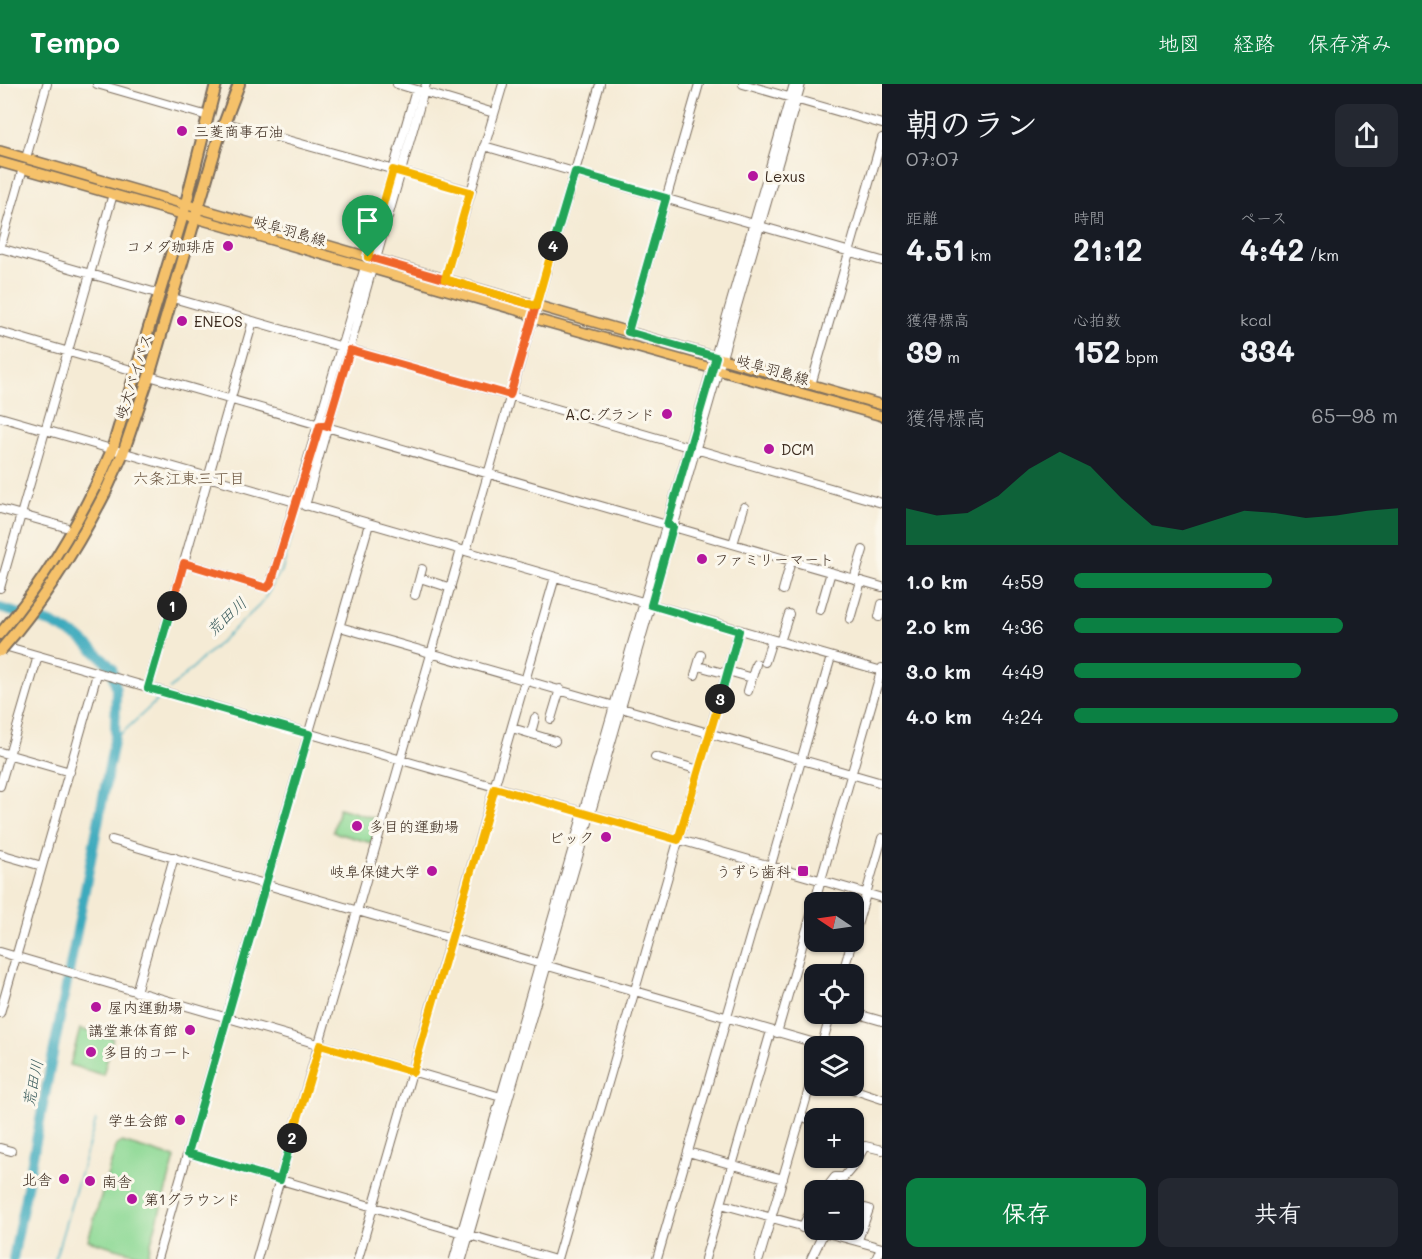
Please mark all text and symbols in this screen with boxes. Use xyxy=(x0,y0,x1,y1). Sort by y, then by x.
text: Tempo xyxy=(30,24,120,60)
text: 地図 xyxy=(1158,29,1200,56)
text: 経路 xyxy=(1233,29,1275,56)
text: 保存済み xyxy=(1308,29,1392,56)
text: 朝のラン xyxy=(906,101,1038,144)
button: share xyxy=(1335,104,1398,167)
place label: 三菱商事石油 xyxy=(194,121,284,141)
marker: 三菱商事石油 xyxy=(175,124,189,138)
text: 07:07 xyxy=(906,145,959,171)
place label: Lexus xyxy=(765,166,805,186)
marker: Lexus xyxy=(746,169,760,183)
pin xyxy=(342,195,393,257)
icon: arrive xyxy=(351,204,384,237)
text: 距離 xyxy=(906,207,938,228)
text: 時間 xyxy=(1073,207,1105,228)
text: ペース xyxy=(1240,207,1287,228)
street label: 岐阜羽島線 xyxy=(251,210,329,250)
text: 4.51 xyxy=(906,229,965,269)
text: 21:12 xyxy=(1073,229,1143,269)
text: 4:42 xyxy=(1240,229,1304,269)
pin: 4 xyxy=(538,231,568,261)
text: 4 xyxy=(548,235,558,256)
place label: コメダ珈琲店 xyxy=(126,236,216,256)
marker: コメダ珈琲店 xyxy=(221,239,235,253)
text: km xyxy=(965,244,991,265)
text: /km xyxy=(1304,244,1339,265)
text: 獲得標高 xyxy=(906,309,970,330)
text: 心拍数 xyxy=(1073,309,1121,330)
text: kcal xyxy=(1240,309,1272,330)
place label: ENEOS xyxy=(194,311,243,331)
marker: ENEOS xyxy=(175,314,189,328)
street label: 岐大バイパス xyxy=(110,330,156,422)
text: 334 xyxy=(1240,330,1295,370)
text: 39 xyxy=(906,331,942,371)
text: 152 xyxy=(1073,331,1121,371)
text: m xyxy=(942,346,960,367)
text: bpm xyxy=(1121,346,1159,367)
street label: 岐阜羽島線 xyxy=(734,349,812,389)
text: 65–98 m xyxy=(1312,402,1398,428)
place label: A.C.グランド xyxy=(565,404,655,424)
text: 獲得標高 xyxy=(906,404,986,430)
marker: A.C.グランド xyxy=(660,407,674,421)
place label: DCM xyxy=(781,439,814,459)
marker: DCM xyxy=(762,442,776,456)
district label: 六条江東三丁目 xyxy=(133,467,245,488)
place label: ファミリーマート xyxy=(714,549,834,569)
marker: ファミリーマート xyxy=(695,552,709,566)
text: 1.0 km xyxy=(906,568,968,594)
text: 4:59 xyxy=(1002,568,1043,594)
pin: 1 xyxy=(157,591,187,621)
water label: 荒田川 xyxy=(201,592,251,640)
text: 1 xyxy=(168,595,176,616)
text: 2.0 km xyxy=(906,613,970,639)
text: 4:36 xyxy=(1002,613,1044,639)
text: 3.0 km xyxy=(906,658,971,684)
text: 4:49 xyxy=(1002,658,1044,684)
pin: 3 xyxy=(705,684,735,714)
text: 3 xyxy=(715,688,725,709)
text: 4.0 km xyxy=(906,703,972,729)
text: 4:24 xyxy=(1002,703,1043,729)
place label: 多目的運動場 xyxy=(369,816,459,836)
marker: 多目的運動場 xyxy=(350,819,364,833)
place label: ビック xyxy=(549,827,594,847)
marker: ビック xyxy=(599,830,613,844)
place label: 岐阜保健大学 xyxy=(330,861,420,881)
place label: うずら歯科 xyxy=(716,861,791,881)
marker: 岐阜保健大学 xyxy=(425,864,439,878)
marker: うずら歯科 xyxy=(796,864,810,878)
north arrow xyxy=(804,892,864,952)
map controls xyxy=(804,892,864,1240)
button: locate xyxy=(804,964,864,1024)
place label: 屋内運動場 xyxy=(108,997,183,1017)
marker: 屋内運動場 xyxy=(89,1000,103,1014)
place label: 講堂兼体育館 xyxy=(88,1020,178,1040)
marker: 講堂兼体育館 xyxy=(183,1023,197,1037)
button: layers xyxy=(804,1036,864,1096)
place label: 多目的コート xyxy=(103,1042,193,1062)
marker: 多目的コート xyxy=(84,1045,98,1059)
water label: 荒田川 xyxy=(17,1057,47,1109)
button: + xyxy=(804,1108,864,1168)
place label: 学生会館 xyxy=(108,1110,168,1130)
marker: 学生会館 xyxy=(173,1113,187,1127)
pin: 2 xyxy=(277,1123,307,1153)
text: 2 xyxy=(288,1127,296,1148)
place label: 北舎 xyxy=(22,1169,52,1189)
place label: 南舎 xyxy=(102,1171,132,1191)
marker: 北舎 xyxy=(57,1172,71,1186)
marker: 南舎 xyxy=(83,1174,97,1188)
button: 保存 xyxy=(906,1178,1146,1247)
button: 共有 xyxy=(1158,1178,1398,1247)
button: − xyxy=(804,1180,864,1240)
place label: 第1グラウンド xyxy=(144,1189,241,1209)
marker: 第1グラウンド xyxy=(125,1192,139,1206)

